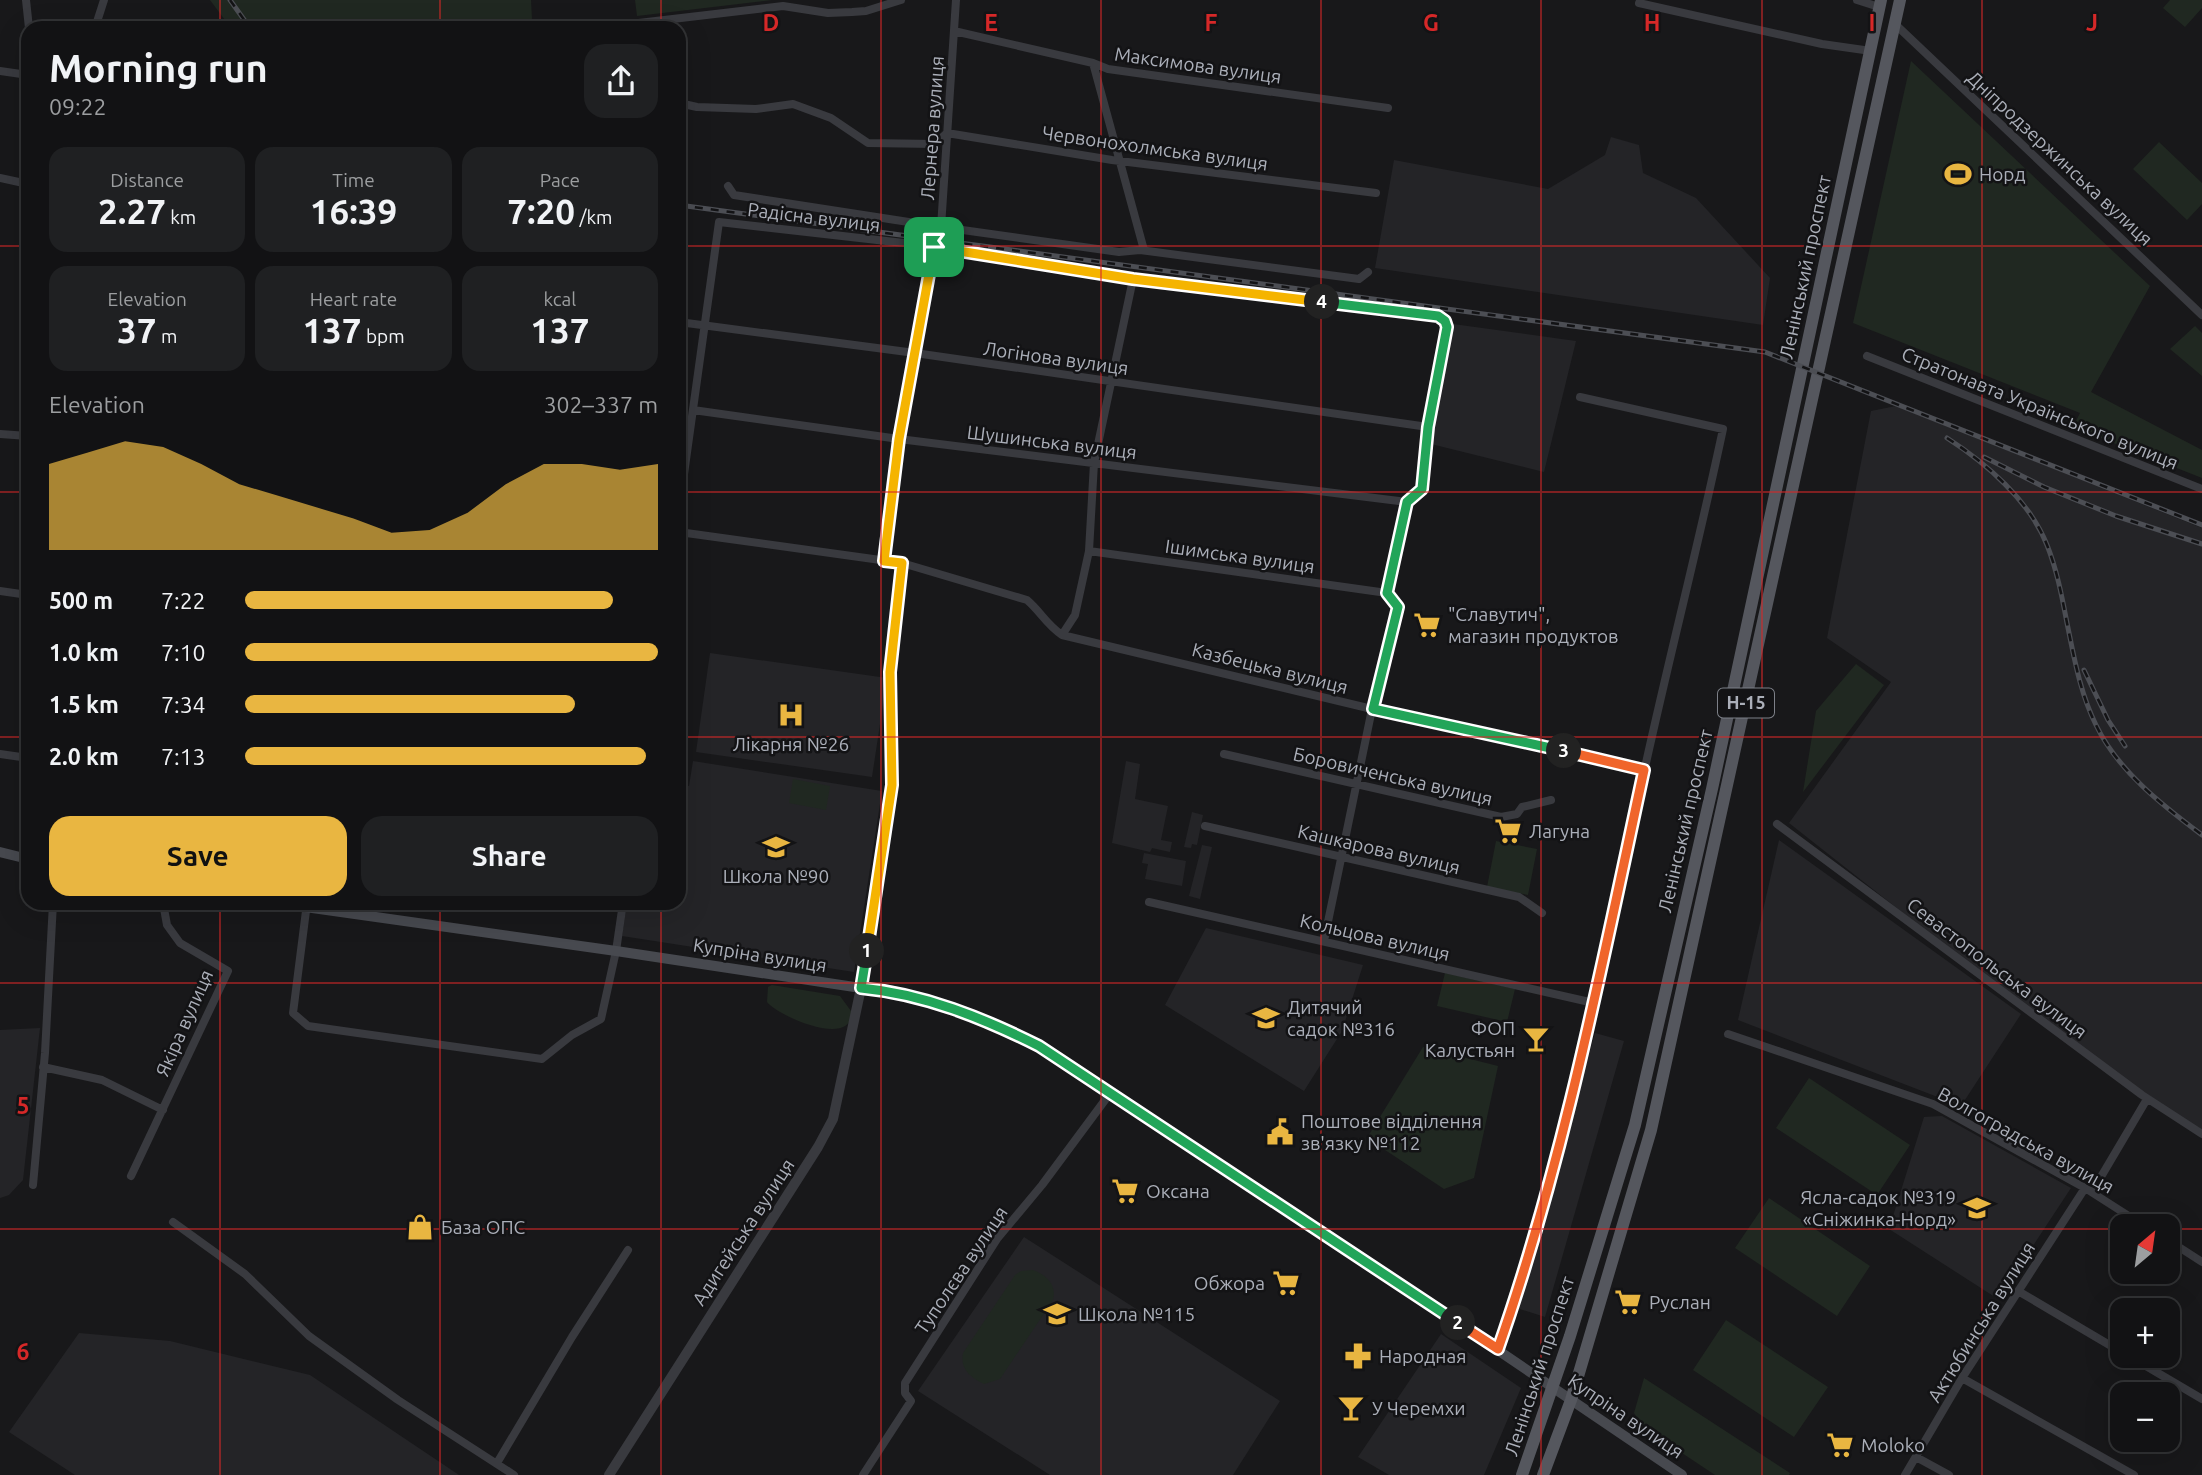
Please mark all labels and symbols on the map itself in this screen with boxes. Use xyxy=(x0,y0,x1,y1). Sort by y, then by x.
text: D xyxy=(763,10,779,35)
text: E xyxy=(984,10,998,35)
text: F xyxy=(1205,10,1218,35)
text: G xyxy=(1423,10,1439,35)
text: H xyxy=(1644,10,1660,35)
text: I xyxy=(1869,10,1875,35)
text: J xyxy=(2086,10,2098,35)
street label: Максимова вулиця xyxy=(1113,42,1283,88)
street label: Лернера вулиця xyxy=(916,55,948,201)
street label: Дніпродзержинська вулиця xyxy=(1963,66,2157,250)
street label: Червонохолмська вулиця xyxy=(1041,121,1269,175)
sports icon: Норд xyxy=(1943,159,1973,189)
place label: Норд xyxy=(1979,163,2026,185)
street label: Ленінський проспект xyxy=(1775,173,1835,361)
street label: Радісна вулиця xyxy=(746,198,882,236)
pin xyxy=(904,217,964,277)
pin: 4 xyxy=(1304,284,1340,320)
street label: Логінова вулиця xyxy=(982,337,1130,379)
street label: Стратонавта Українського вулиця xyxy=(1899,342,2181,474)
street label: Шушинська вулиця xyxy=(966,421,1138,463)
street label: Ішимська вулиця xyxy=(1164,535,1316,577)
place label: "Славутич", магазин продуктов xyxy=(1448,603,1619,647)
supermarket icon: "Славутич", магазин продуктов xyxy=(1412,610,1442,640)
street label: Казбецька вулиця xyxy=(1190,638,1350,698)
road number: Н-15 xyxy=(1718,688,1774,718)
hospital icon: Лікарня №26 xyxy=(776,700,806,730)
street label: Ленінський проспект xyxy=(1653,727,1717,915)
place label: Лікарня №26 xyxy=(733,733,849,755)
pin: 3 xyxy=(1546,734,1582,768)
street label: Боровиченська вулиця xyxy=(1291,742,1495,810)
supermarket icon: Лагуна xyxy=(1493,816,1523,846)
street label: Кашкарова вулиця xyxy=(1296,820,1462,878)
place label: Лагуна xyxy=(1529,820,1590,842)
school or university icon: Школа №90 xyxy=(761,832,791,862)
place label: Школа №90 xyxy=(723,865,829,887)
street label: Севастопольська вулиця xyxy=(1903,893,2091,1043)
street label: Кольцова вулиця xyxy=(1298,909,1452,965)
street label: Купріна вулиця xyxy=(692,934,828,976)
pin: 1 xyxy=(850,934,884,968)
street label: Якіра вулиця xyxy=(151,966,217,1080)
place label: Дитячий садок №316 xyxy=(1287,996,1395,1040)
school or university icon: Дитячий садок №316 xyxy=(1251,1003,1281,1033)
place label: ФОП Калустьян xyxy=(1425,1017,1515,1061)
bar icon: ФОП Калустьян xyxy=(1521,1024,1551,1054)
street label: Волгоградська вулиця xyxy=(1934,1082,2118,1198)
text: 5 xyxy=(17,1093,29,1118)
place label: Поштове відділення зв'язку №112 xyxy=(1301,1110,1482,1154)
public building icon: Поштове відділення зв'язку №112 xyxy=(1265,1117,1295,1147)
street label: Адигейська вулиця xyxy=(687,1155,799,1309)
supermarket icon: Оксана xyxy=(1110,1176,1140,1206)
place label: Оксана xyxy=(1146,1180,1210,1202)
place label: Ясла-садок №319 «Сніжинка-Норд» xyxy=(1801,1186,1956,1230)
school or university icon: Ясла-садок №319 «Сніжинка-Норд» xyxy=(1962,1193,1992,1223)
street label: Туполєва вулиця xyxy=(910,1202,1012,1338)
shop icon: База ОПС xyxy=(405,1212,435,1242)
north arrow xyxy=(2110,1214,2180,1284)
place label: База ОПС xyxy=(441,1216,526,1238)
street label: Актюбинська вулиця xyxy=(1923,1238,2039,1406)
supermarket icon: Обжора xyxy=(1271,1268,1301,1298)
place label: Обжора xyxy=(1194,1272,1265,1294)
street label: Ленінський проспект xyxy=(1500,1273,1579,1459)
supermarket icon: Руслан xyxy=(1613,1287,1643,1317)
place label: Руслан xyxy=(1649,1291,1711,1313)
school or university icon: Школа №115 xyxy=(1042,1299,1072,1329)
place label: Школа №115 xyxy=(1078,1303,1195,1325)
pin: 2 xyxy=(1440,1306,1476,1340)
text: 6 xyxy=(17,1339,30,1364)
pharmacy icon: Народная xyxy=(1343,1341,1373,1371)
place label: Народная xyxy=(1379,1345,1466,1367)
street label: Купріна вулиця xyxy=(1564,1369,1688,1463)
bar icon: У Черемхи xyxy=(1336,1393,1366,1423)
place label: У Черемхи xyxy=(1372,1397,1466,1419)
supermarket icon: Moloko xyxy=(1825,1430,1855,1460)
place label: Moloko xyxy=(1861,1434,1925,1456)

